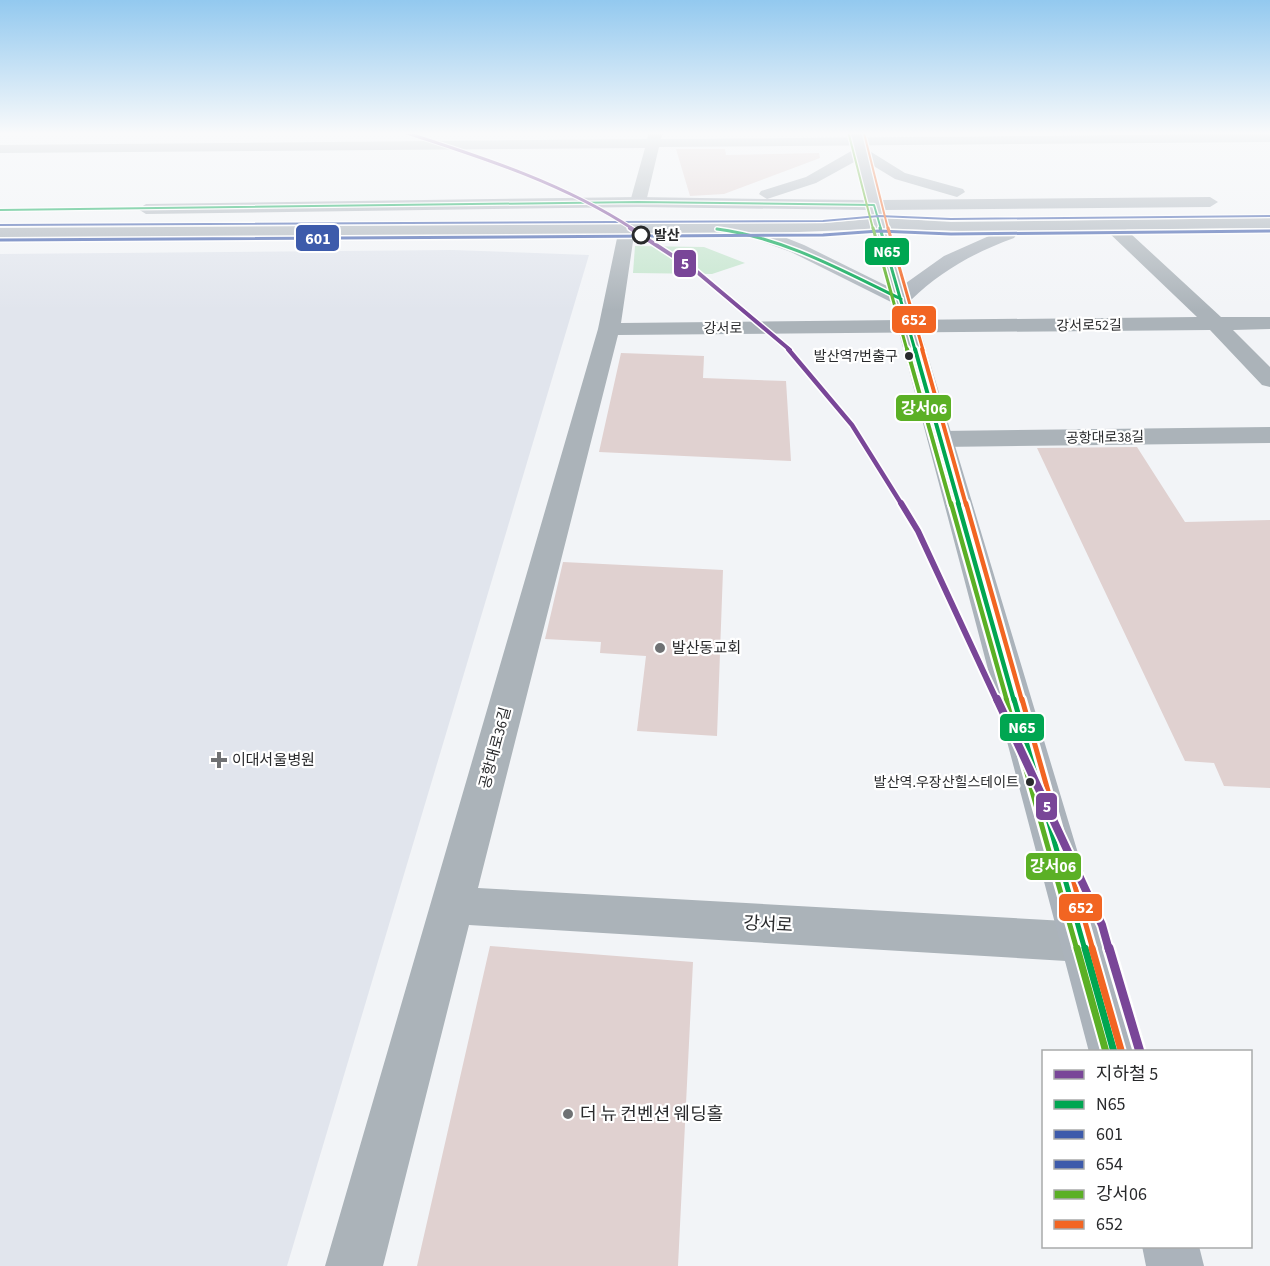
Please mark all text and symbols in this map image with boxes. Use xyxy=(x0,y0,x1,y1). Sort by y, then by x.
line badge: 601 xyxy=(295,224,340,252)
marker: 발산 xyxy=(632,226,650,244)
place label: 발산 xyxy=(654,226,680,246)
text: 601 xyxy=(305,228,331,250)
line badge: N65 xyxy=(864,237,910,266)
text: N65 xyxy=(873,241,901,263)
line badge: 5 xyxy=(673,249,697,278)
text: 5 xyxy=(681,253,689,275)
line badge: 652 xyxy=(891,305,937,334)
text: 652 xyxy=(901,309,927,331)
street label: 강서로52길 xyxy=(1056,315,1122,337)
street label: 강서로 xyxy=(704,319,742,339)
place label: 발산역7번출구 xyxy=(814,347,898,367)
marker: 발산역7번출구 xyxy=(903,350,915,362)
line badge: 강서06 xyxy=(895,394,952,422)
text: 강서06 xyxy=(901,398,947,420)
street label: 공항대로38길 xyxy=(1066,427,1144,449)
place label: 발산동교회 xyxy=(672,638,741,659)
marker: 발산동교회 xyxy=(653,641,667,655)
street label: 공항대로36길 xyxy=(474,705,516,791)
line badge: N65 xyxy=(999,713,1045,742)
text: N65 xyxy=(1008,717,1036,739)
place label: 이대서울병원 xyxy=(232,750,315,771)
marker: 이대서울병원 xyxy=(210,751,228,769)
place label: 발산역.우장산힐스테이트 xyxy=(874,773,1019,793)
marker: 발산역.우장산힐스테이트 xyxy=(1024,776,1036,788)
line badge: 5 xyxy=(1035,792,1058,821)
text: 5 xyxy=(1043,796,1051,818)
line badge: 강서06 xyxy=(1025,852,1082,881)
text: 강서06 xyxy=(1030,856,1076,878)
line badge: 652 xyxy=(1058,893,1103,922)
text: 652 xyxy=(1068,897,1094,919)
street label: 강서로 xyxy=(743,911,793,938)
legend xyxy=(1042,1050,1252,1248)
text: 지하철 5 xyxy=(1096,1062,1158,1087)
text: N65 xyxy=(1096,1092,1126,1117)
place label: 더 뉴 컨벤션 웨딩홀 xyxy=(580,1102,723,1127)
marker: 더 뉴 컨벤션 웨딩홀 xyxy=(561,1107,575,1121)
text: 601 xyxy=(1096,1122,1123,1147)
text: 654 xyxy=(1096,1152,1123,1177)
text: 강서06 xyxy=(1096,1182,1147,1207)
text: 652 xyxy=(1096,1212,1123,1237)

